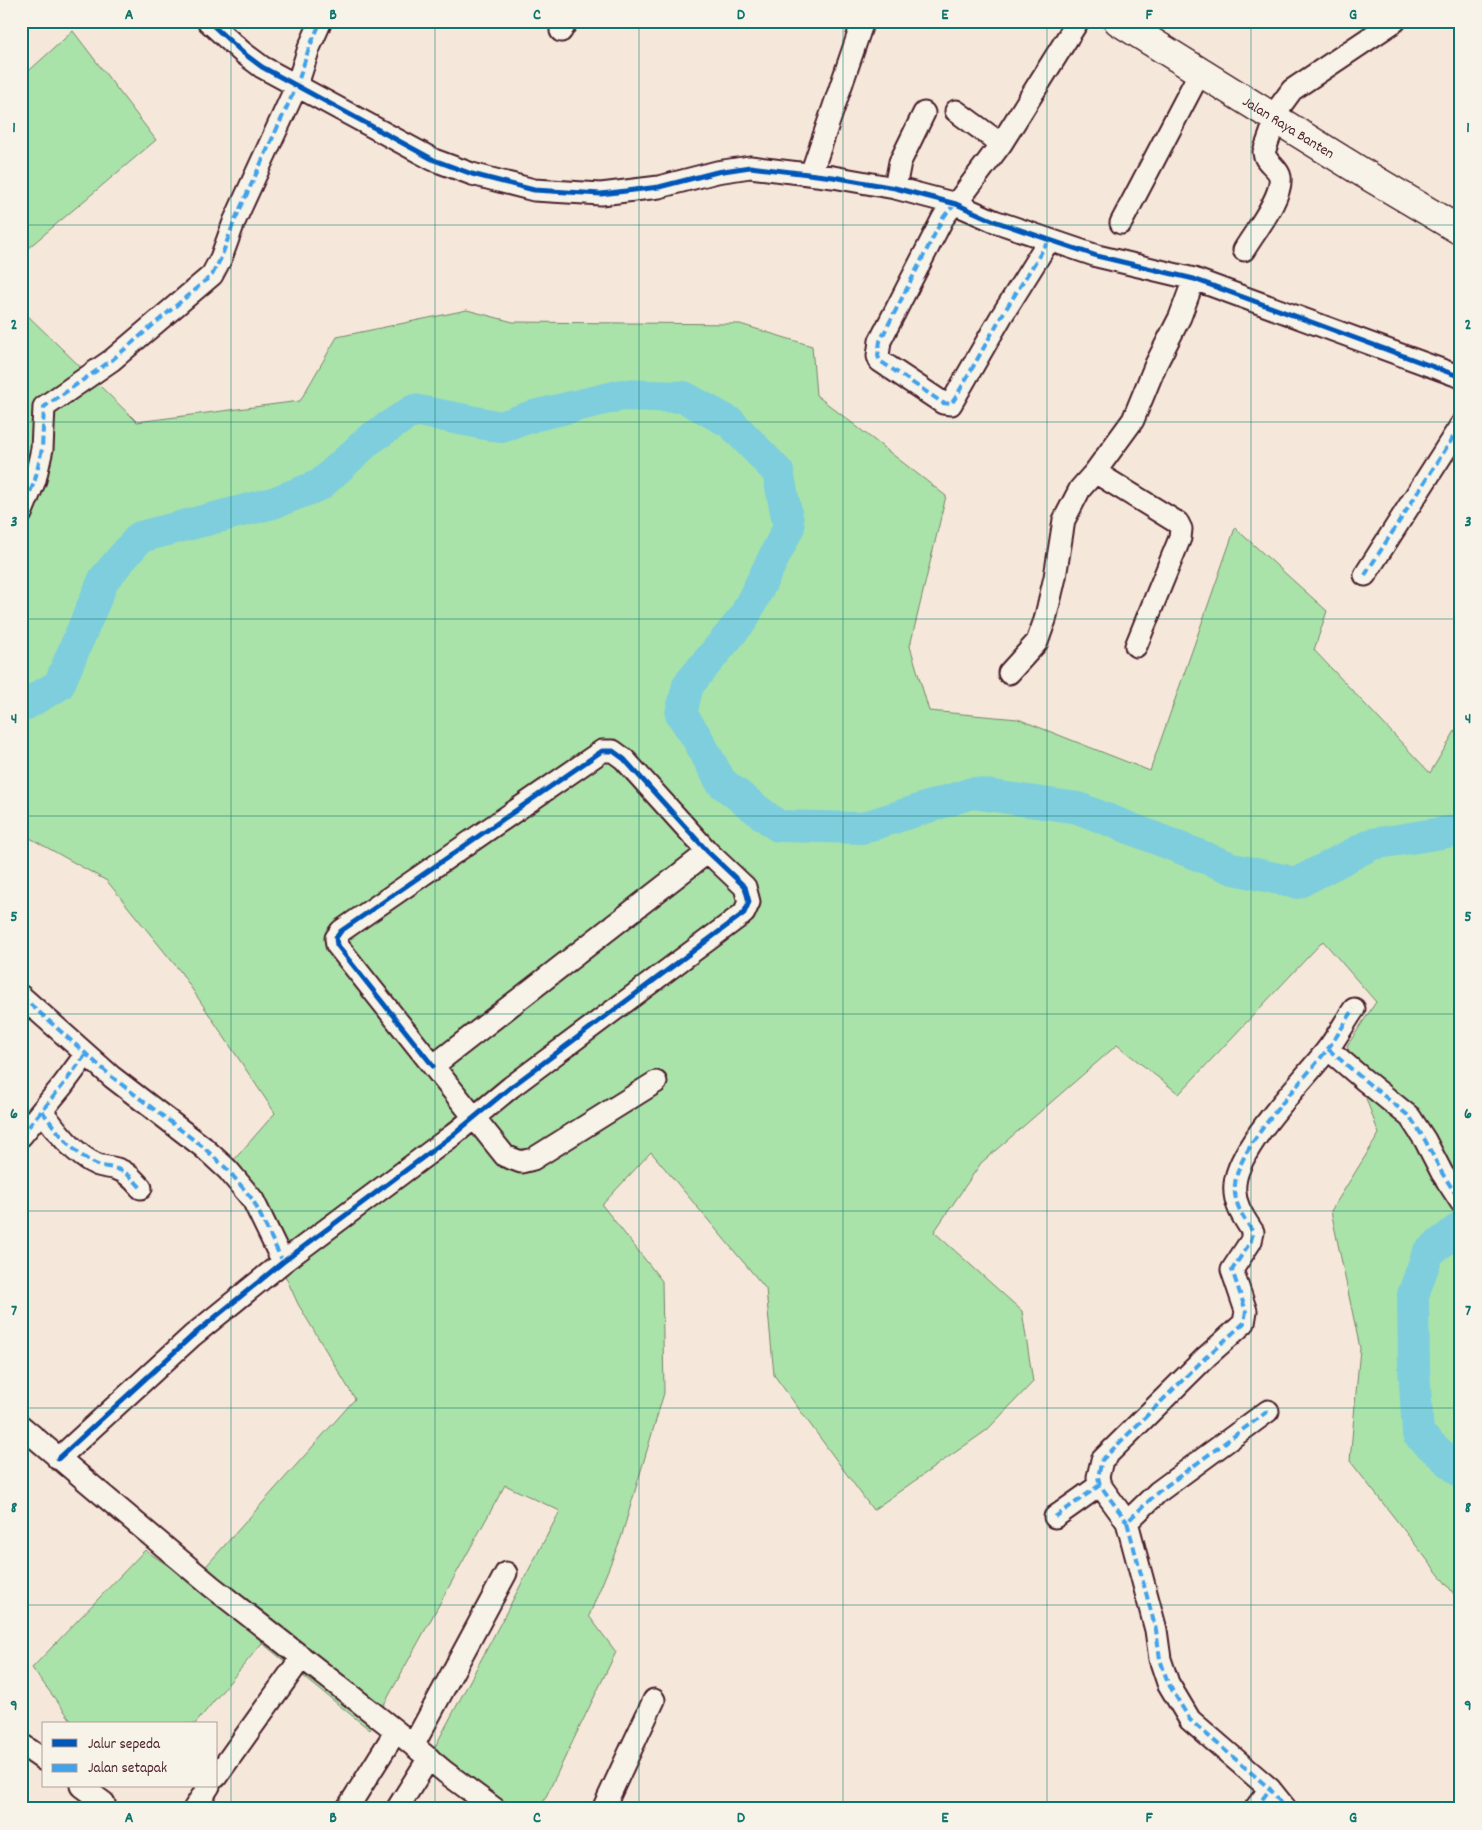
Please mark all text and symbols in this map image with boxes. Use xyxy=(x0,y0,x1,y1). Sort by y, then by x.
text: A xyxy=(125,4,134,27)
text: B xyxy=(329,4,337,27)
text: C xyxy=(533,4,541,27)
text: D xyxy=(737,4,746,27)
text: E xyxy=(941,4,949,27)
text: F xyxy=(1145,4,1153,27)
text: G xyxy=(1349,4,1357,27)
street label: Jalan Raya Banten xyxy=(1238,92,1338,166)
text: 1 xyxy=(12,117,16,140)
text: 1 xyxy=(1466,117,1470,140)
text: 2 xyxy=(11,314,18,337)
text: 2 xyxy=(1465,314,1472,337)
text: 3 xyxy=(10,511,18,534)
text: 3 xyxy=(1464,511,1472,534)
text: 4 xyxy=(11,708,17,731)
text: 4 xyxy=(1465,708,1471,731)
text: 5 xyxy=(10,906,18,929)
text: 5 xyxy=(1464,906,1472,929)
text: 6 xyxy=(10,1103,18,1126)
text: 6 xyxy=(1464,1103,1472,1126)
text: 7 xyxy=(11,1300,17,1323)
text: 7 xyxy=(1465,1300,1471,1323)
text: 8 xyxy=(11,1497,18,1520)
text: 8 xyxy=(1465,1497,1472,1520)
text: 9 xyxy=(10,1695,18,1718)
text: 9 xyxy=(1464,1695,1472,1718)
legend xyxy=(42,1722,218,1788)
text: Jalur sepeda xyxy=(88,1734,161,1756)
text: Jalan setapak xyxy=(88,1758,167,1780)
text: A xyxy=(125,1807,134,1830)
text: B xyxy=(329,1807,337,1830)
text: C xyxy=(533,1807,541,1830)
text: D xyxy=(737,1807,746,1830)
text: E xyxy=(941,1807,949,1830)
text: F xyxy=(1145,1807,1153,1830)
text: G xyxy=(1349,1807,1357,1830)

